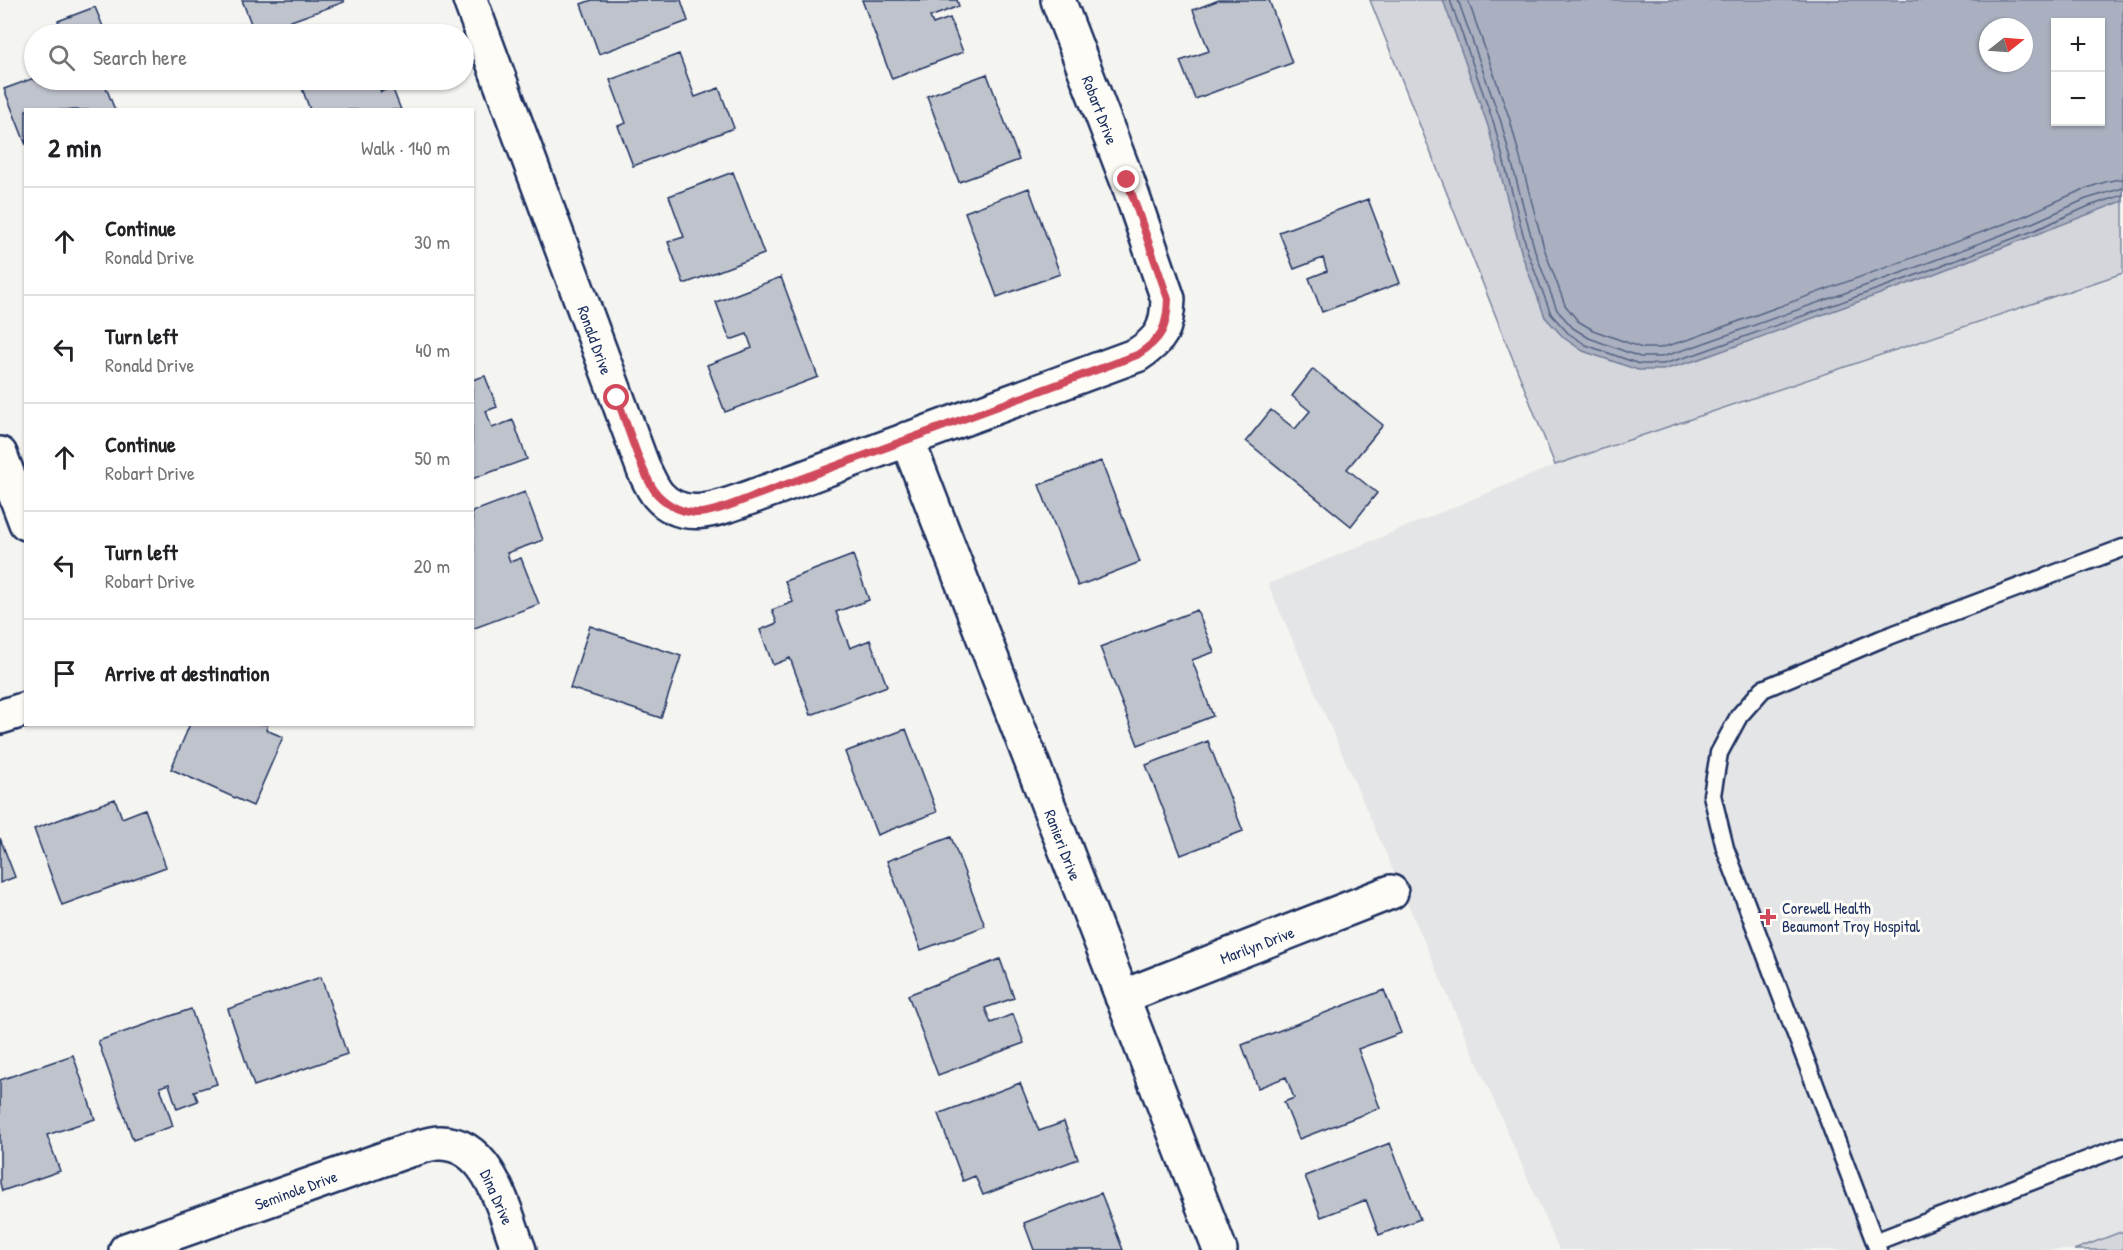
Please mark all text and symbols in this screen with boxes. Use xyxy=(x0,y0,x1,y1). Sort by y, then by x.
north arrow xyxy=(1979,18,2033,72)
map controls xyxy=(2051,18,2105,126)
button: + xyxy=(2051,18,2105,72)
search box xyxy=(24,24,474,90)
icon: search xyxy=(45,41,78,74)
text: Search here xyxy=(93,42,187,72)
street label: Robart Drive xyxy=(1077,72,1123,148)
button: − xyxy=(2051,72,2105,126)
text: 2 min xyxy=(48,130,101,165)
text: Walk · 140 m xyxy=(361,134,450,161)
route end xyxy=(1113,166,1139,192)
text: Continue xyxy=(105,213,176,243)
icon: ahead xyxy=(48,225,81,258)
text: 30 m xyxy=(414,228,450,255)
text: Ronald Drive xyxy=(105,243,194,270)
street label: Ronald Drive xyxy=(572,303,618,378)
text: Turn left xyxy=(105,321,178,351)
icon: left xyxy=(48,333,81,366)
text: 40 m xyxy=(415,336,450,363)
text: Ronald Drive xyxy=(105,351,194,378)
route start xyxy=(603,384,629,410)
text: Continue xyxy=(105,429,176,459)
icon: ahead xyxy=(48,441,81,474)
text: 50 m xyxy=(414,444,450,471)
text: Robart Drive xyxy=(105,459,195,486)
text: Turn left xyxy=(105,537,178,567)
icon: left xyxy=(48,549,81,582)
text: 20 m xyxy=(413,552,450,579)
text: Robart Drive xyxy=(105,567,195,594)
icon: arrive xyxy=(48,657,81,690)
text: Arrive at destination xyxy=(105,658,270,688)
street label: Ranieri Drive xyxy=(1039,806,1087,884)
place label: Corewell Health Beaumont Troy Hospital xyxy=(1782,897,1921,937)
marker: Corewell Health Beaumont Troy Hospital xyxy=(1759,908,1777,926)
street label: Marilyn Drive xyxy=(1217,921,1298,969)
street label: Seminole Drive xyxy=(252,1165,341,1215)
street label: Dina Drive xyxy=(475,1166,519,1229)

